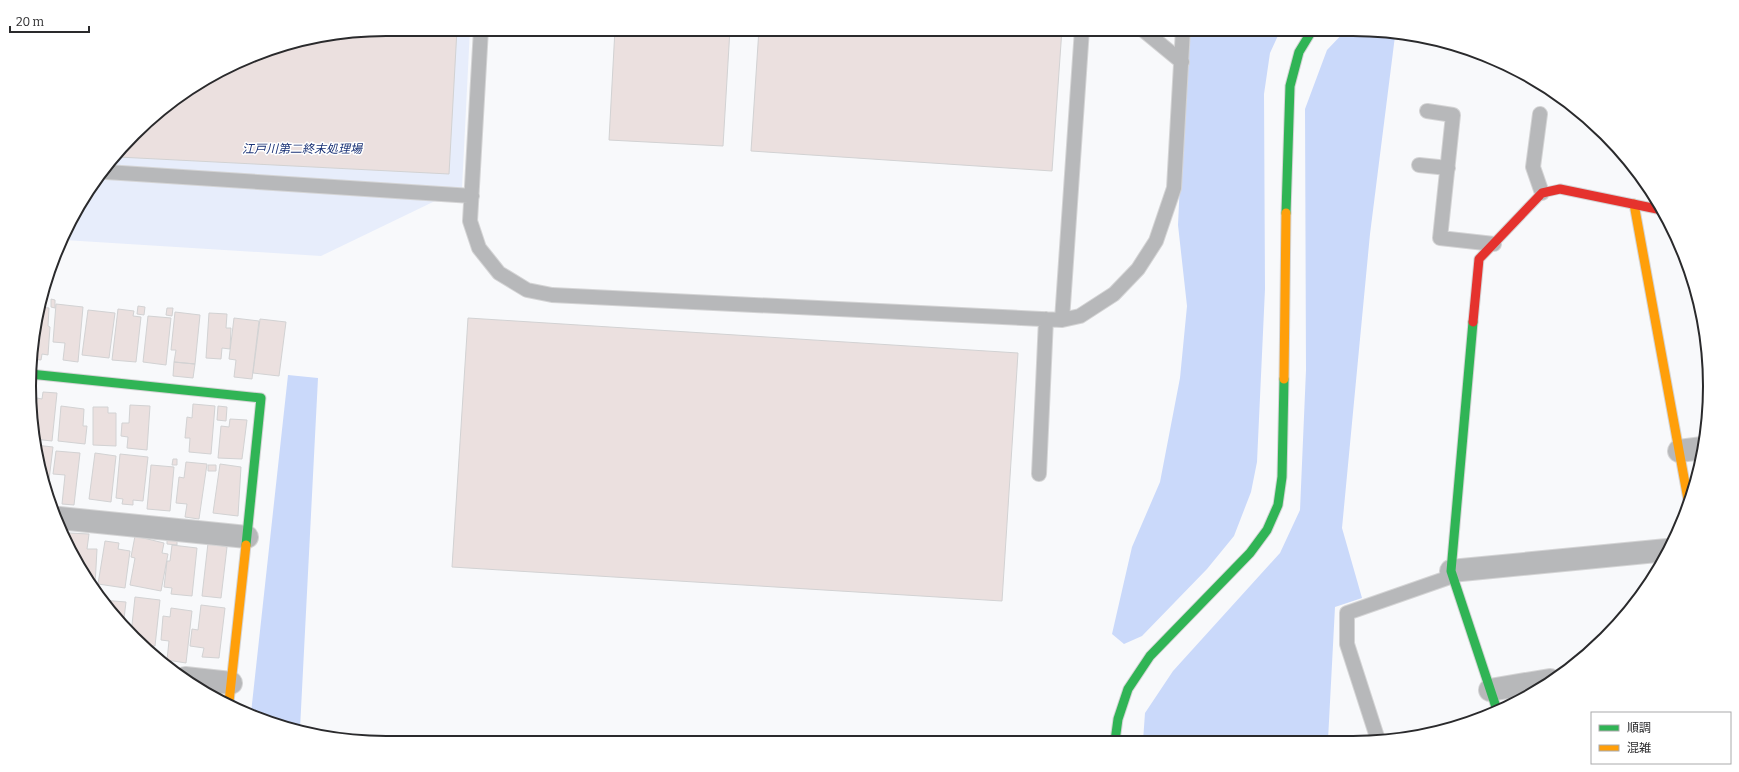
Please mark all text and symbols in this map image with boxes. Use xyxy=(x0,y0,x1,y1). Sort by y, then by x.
scale bar xyxy=(10,8,89,34)
text: 20 m xyxy=(16,15,45,29)
park label: 江戸川第二終末処理場 xyxy=(242,142,364,156)
legend xyxy=(1591,712,1731,764)
text: 順調 xyxy=(1627,721,1651,735)
text: 混雑 xyxy=(1627,741,1651,755)

